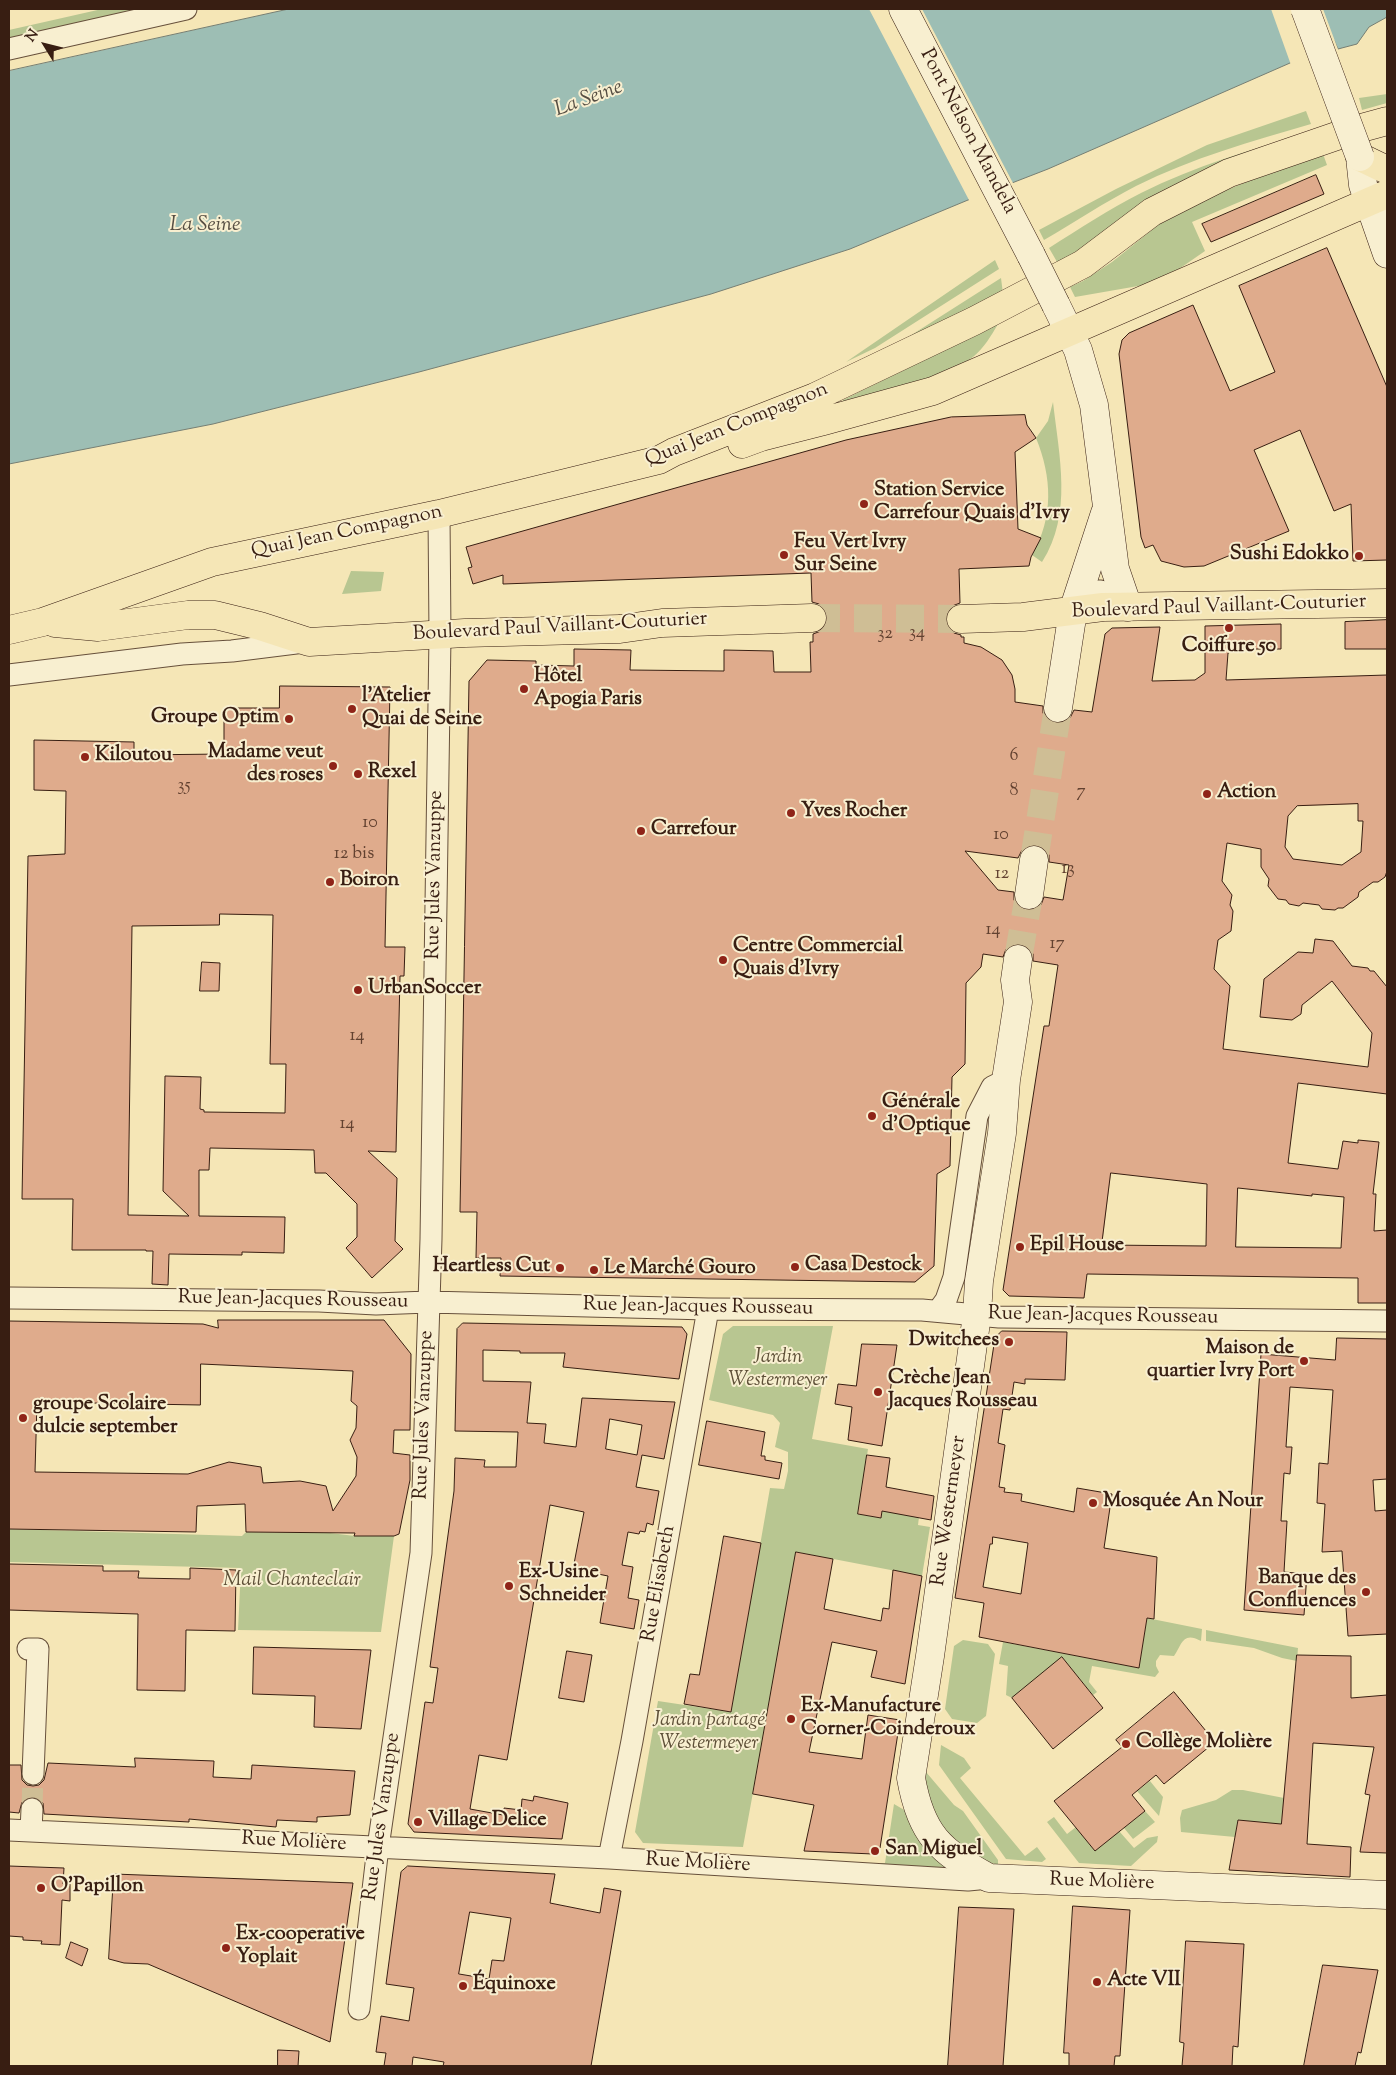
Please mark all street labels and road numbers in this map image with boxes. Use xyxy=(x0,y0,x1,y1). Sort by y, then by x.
street label: Pont Nelson Mandela xyxy=(913,45,1021,219)
street label: Quai Jean Compagnon xyxy=(642,378,832,474)
street label: Quai Jean Compagnon xyxy=(249,501,445,565)
street label: Boulevard Paul Vaillant-Couturier xyxy=(1071,591,1367,625)
street label: Boulevard Paul Vaillant-Couturier xyxy=(412,608,708,648)
street label: Rue Jules Vanzuppe xyxy=(423,790,449,960)
street label: Rue Jean-Jacques Rousseau xyxy=(178,1287,408,1315)
street label: Rue Jean-Jacques Rousseau xyxy=(583,1294,813,1322)
street label: Rue Jean-Jacques Rousseau xyxy=(988,1303,1218,1331)
street label: Rue Jules Vanzuppe xyxy=(410,1330,440,1500)
street label: Rue Westermeyer xyxy=(928,1434,972,1588)
street label: Rue Elisabeth xyxy=(638,1524,682,1644)
street label: Rue Jules Vanzuppe xyxy=(359,1731,407,1903)
street label: Rue Molière xyxy=(241,1828,347,1858)
street label: Rue Molière xyxy=(645,1849,751,1879)
street label: Rue Molière xyxy=(1049,1869,1155,1897)

